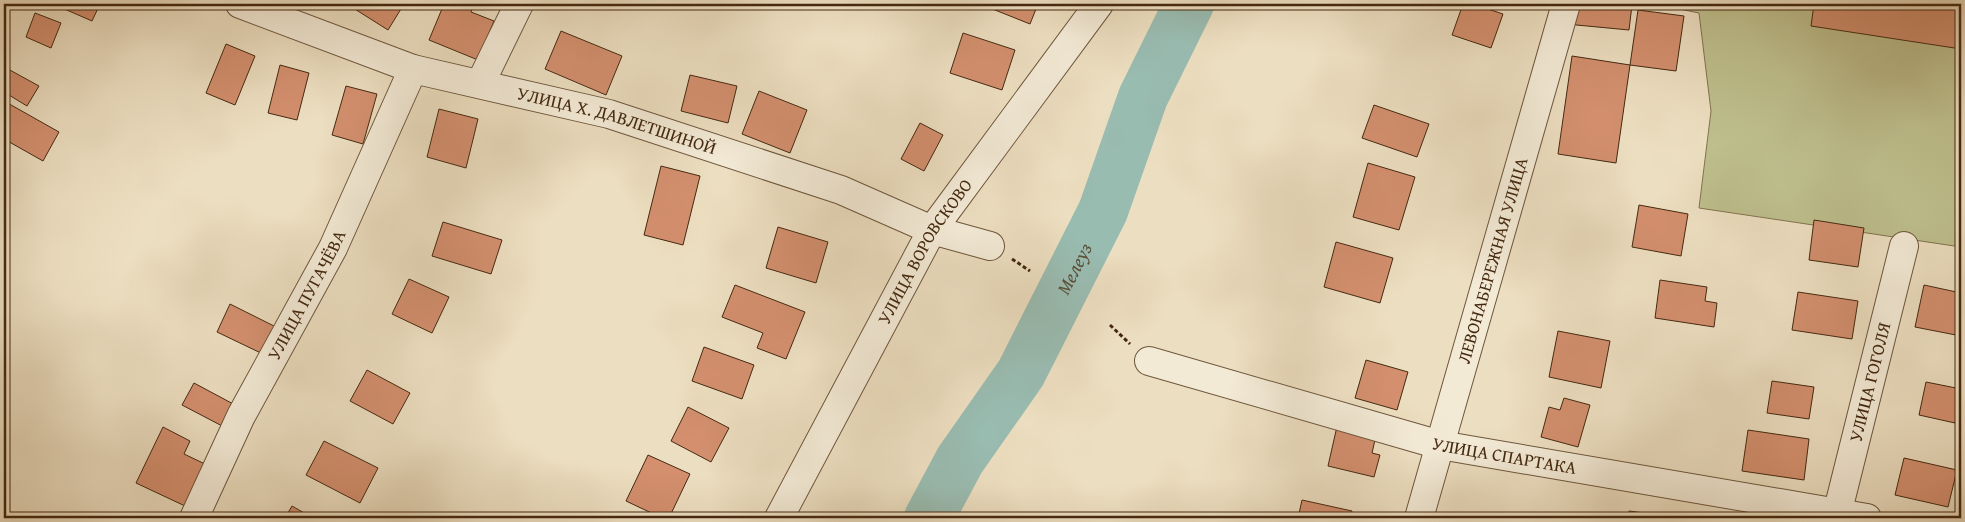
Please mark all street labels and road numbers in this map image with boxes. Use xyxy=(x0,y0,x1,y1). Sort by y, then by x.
street label: УЛИЦА Х. ДАВЛЕТШИНОЙ xyxy=(515,79,720,161)
street label: ЛЕВОНАБЕРЕЖНАЯ УЛИЦА xyxy=(1450,154,1535,366)
street label: УЛИЦА ВОРОВСКОВО xyxy=(870,173,979,329)
street label: УЛИЦА ПУГАЧЁВА xyxy=(260,225,352,365)
street label: УЛИЦА ГОГОЛЯ xyxy=(1842,319,1898,445)
street label: УЛИЦА СПАРТАКА xyxy=(1429,429,1579,481)

